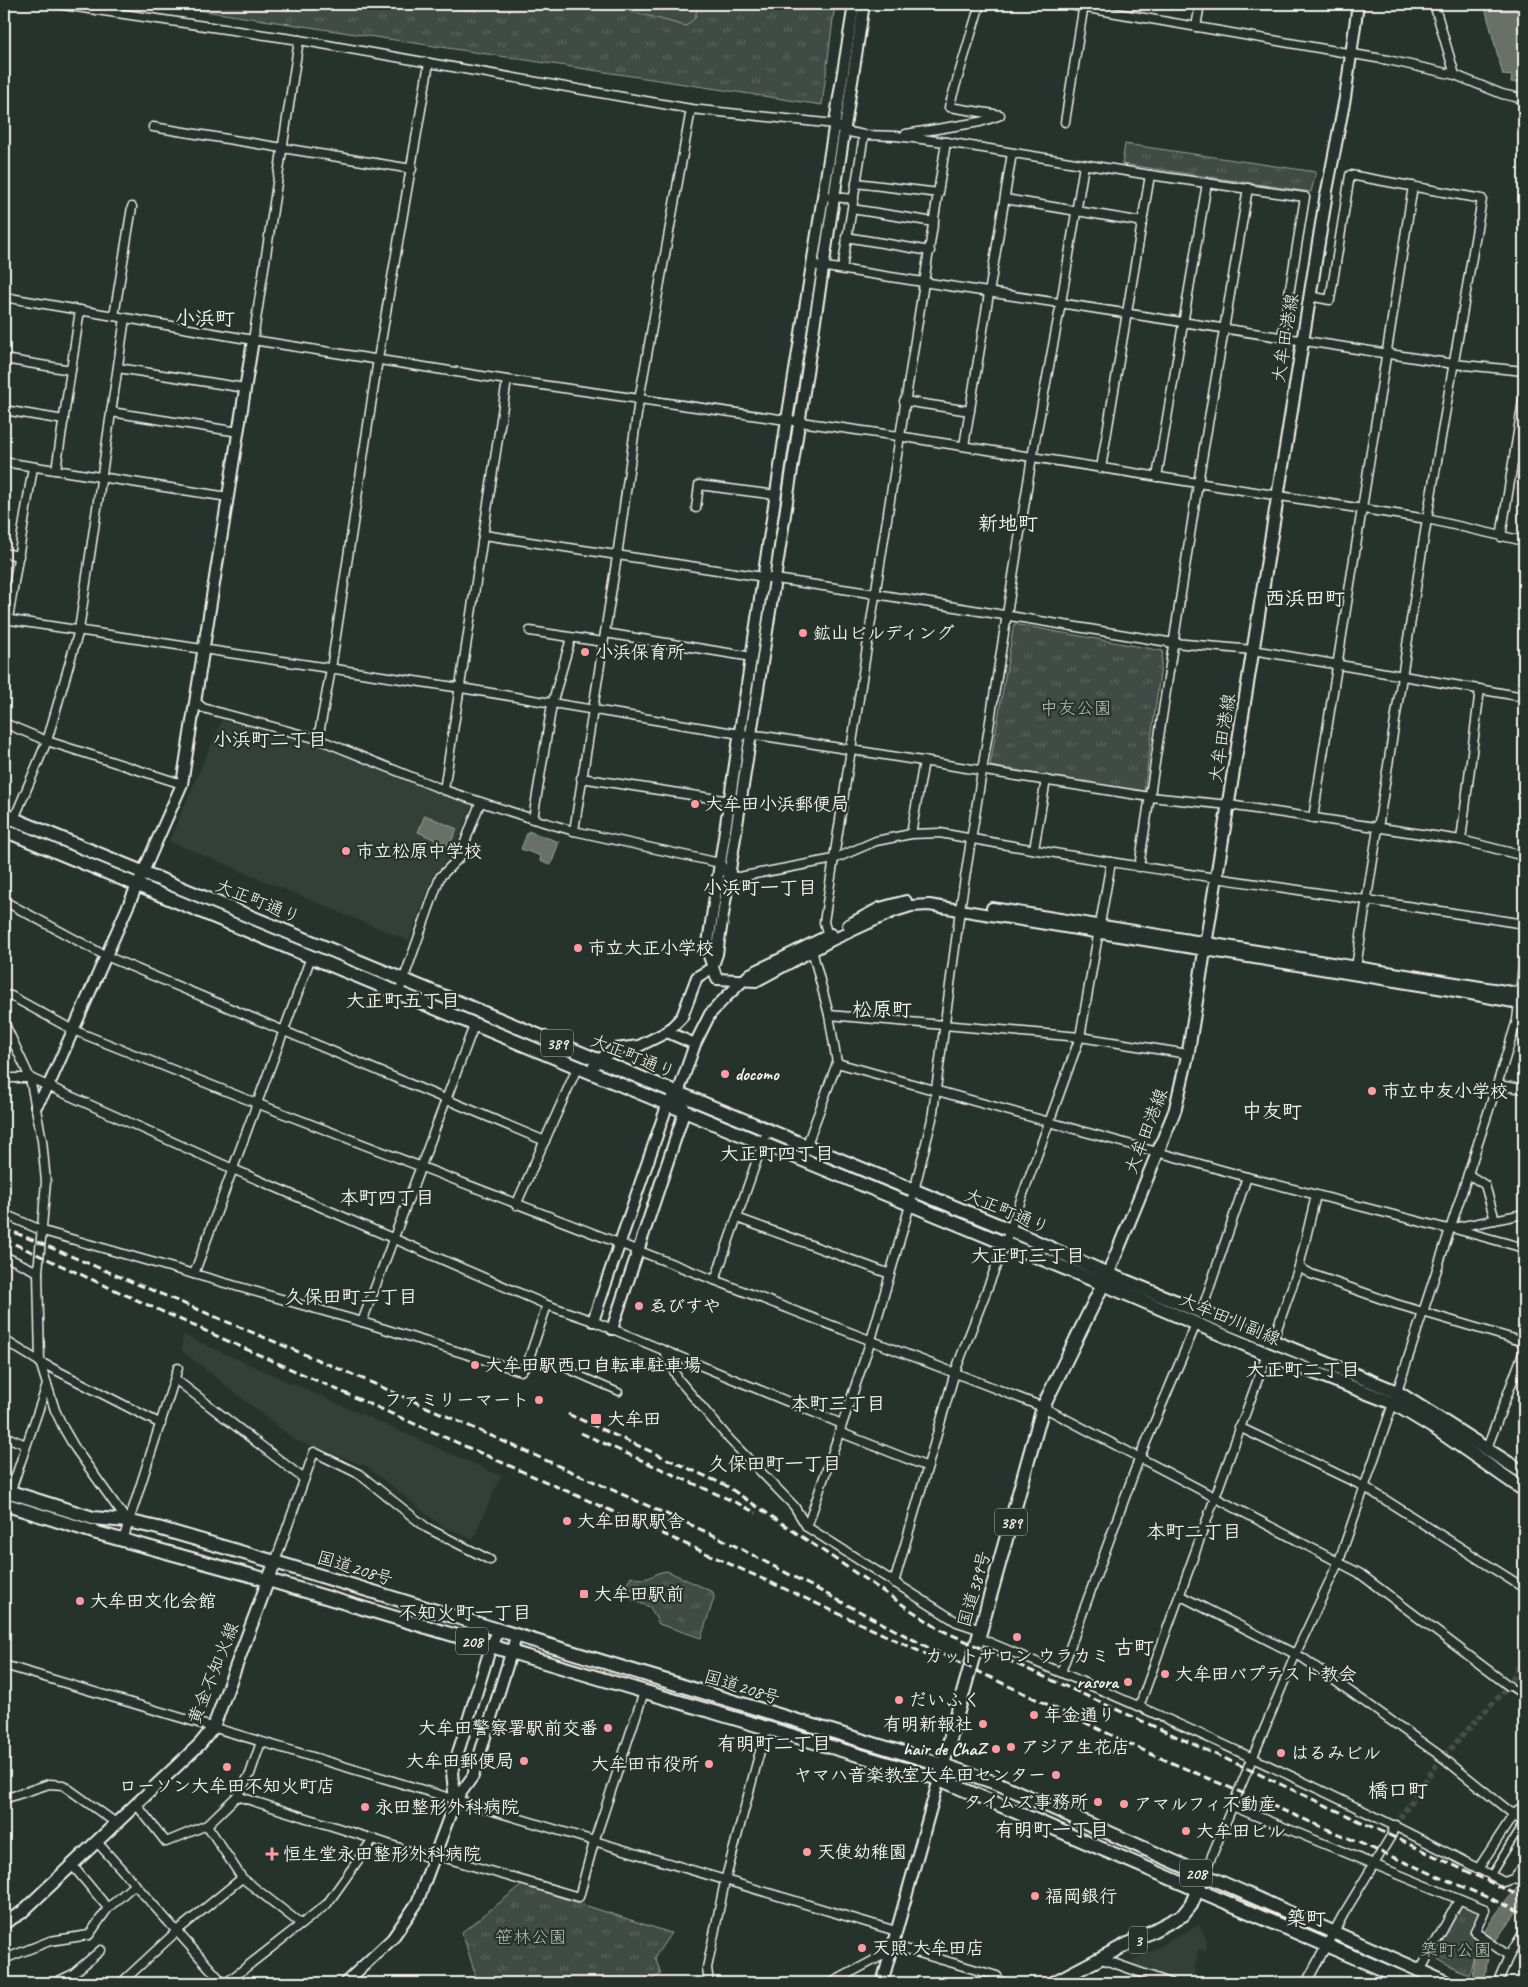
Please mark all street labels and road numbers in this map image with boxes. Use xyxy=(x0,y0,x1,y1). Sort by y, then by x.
street label: 大牟田港線 xyxy=(1267,292,1303,384)
street label: 大牟田港線 xyxy=(1204,692,1240,784)
street label: 大正町通り xyxy=(212,874,304,928)
street label: 大正町通り xyxy=(587,1029,679,1083)
road number: 389 xyxy=(541,1030,573,1056)
street label: 大牟田港線 xyxy=(1120,1085,1172,1177)
street label: 大正町通り xyxy=(961,1183,1053,1239)
street label: 大牟田川副線 xyxy=(1176,1288,1284,1350)
road number: 389 xyxy=(995,1508,1027,1535)
street label: 国道208号 xyxy=(314,1546,396,1590)
street label: 国道389号 xyxy=(953,1548,995,1630)
street label: 黄金不知火線 xyxy=(183,1619,243,1727)
road number: 208 xyxy=(456,1628,488,1654)
street label: 国道208号 xyxy=(701,1665,783,1709)
road number: 208 xyxy=(1180,1860,1212,1886)
road number: 3 xyxy=(1129,1926,1147,1954)

